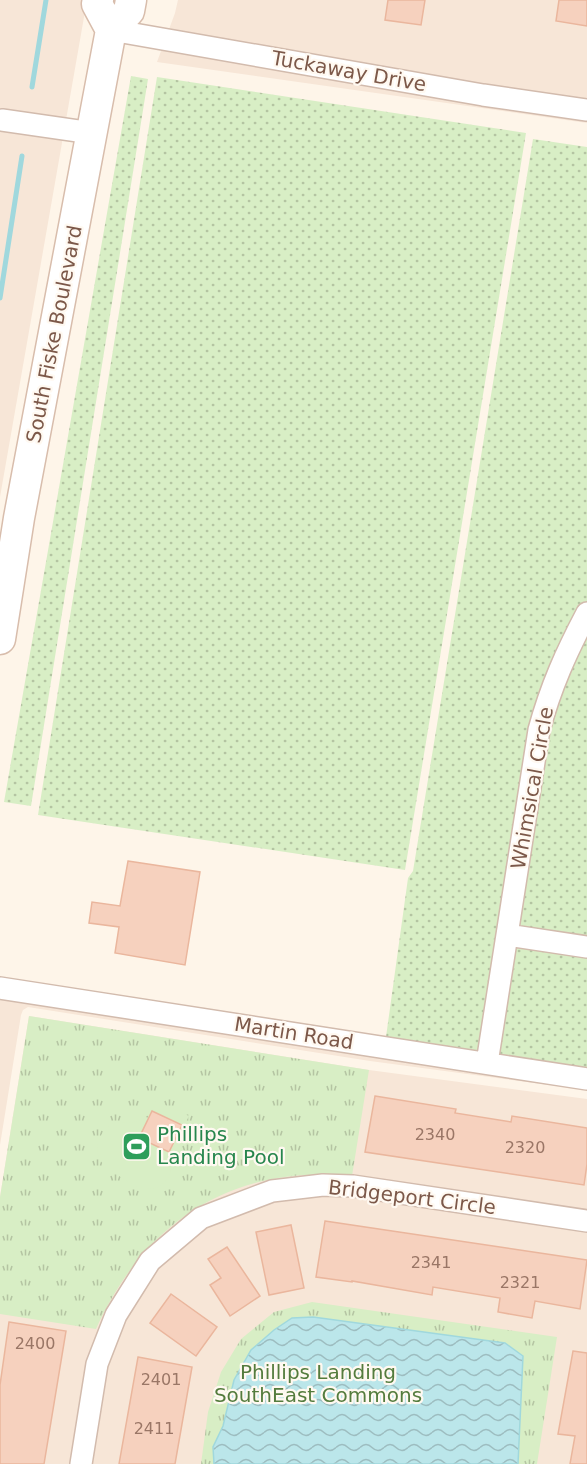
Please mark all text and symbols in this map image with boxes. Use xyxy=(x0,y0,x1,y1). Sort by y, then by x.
street label: Tuckaway Drive xyxy=(269,45,428,96)
street label: South Fiske Boulevard xyxy=(21,223,87,445)
street label: Whimsical Circle xyxy=(506,705,558,871)
street label: Martin Road xyxy=(233,1012,355,1054)
place label: Phillips Landing Pool xyxy=(157,1122,284,1169)
house number: 2340 xyxy=(415,1125,455,1144)
sports icon: Phillips Landing Pool xyxy=(120,1130,152,1162)
house number: 2320 xyxy=(505,1138,545,1157)
street label: Bridgeport Circle xyxy=(327,1175,497,1219)
house number: 2341 xyxy=(411,1253,451,1272)
house number: 2321 xyxy=(500,1273,540,1292)
house number: 2400 xyxy=(15,1334,55,1353)
park label: Phillips Landing SouthEast Commons xyxy=(214,1360,422,1407)
house number: 2401 xyxy=(141,1370,181,1389)
house number: 2411 xyxy=(134,1419,174,1438)

